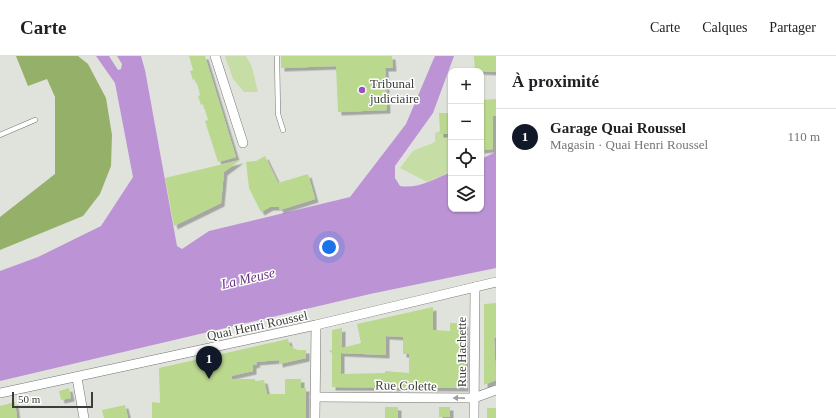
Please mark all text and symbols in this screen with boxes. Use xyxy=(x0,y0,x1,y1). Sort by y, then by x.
text: Carte xyxy=(20,17,66,38)
text: Carte xyxy=(650,20,680,35)
text: Calques xyxy=(702,20,747,35)
text: Partager xyxy=(769,20,816,35)
map controls xyxy=(448,68,484,212)
button: + xyxy=(448,68,484,104)
text: À proximité xyxy=(512,72,599,91)
place label: Tribunal judiciaire xyxy=(369,76,419,106)
marker: Tribunal judiciaire xyxy=(357,85,367,95)
button: − xyxy=(448,104,484,140)
text: Garage Quai Roussel xyxy=(550,120,686,136)
text: 1 xyxy=(522,129,528,144)
text: 110 m xyxy=(788,129,820,144)
text: Magasin · Quai Henri Roussel xyxy=(550,137,708,152)
button: locate xyxy=(448,140,484,176)
button: layers xyxy=(448,176,484,212)
your location xyxy=(319,237,339,257)
water label: La Meuse xyxy=(219,265,277,292)
street label: Quai Henri Roussel xyxy=(205,307,309,343)
street label: Rue Hachette xyxy=(454,317,469,387)
pin: 1 xyxy=(196,346,222,379)
street label: Rue Colette xyxy=(375,377,437,394)
scale bar xyxy=(12,390,93,409)
text: 50 m xyxy=(18,393,40,405)
one-way arrow xyxy=(452,395,465,401)

